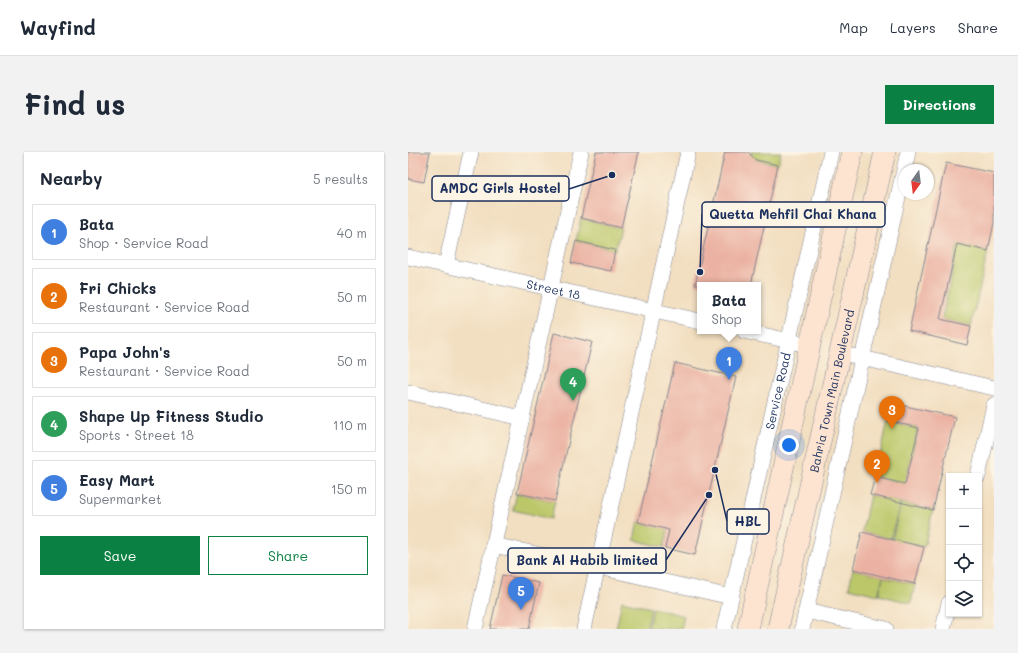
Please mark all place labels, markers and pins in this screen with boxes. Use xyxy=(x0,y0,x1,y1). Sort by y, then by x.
callout: AMDC Girls Hostel xyxy=(432,176,569,201)
callout: Quetta Mehfil Chai Khana xyxy=(702,202,885,227)
pin: 1 xyxy=(716,347,742,380)
pin: 4 xyxy=(560,368,586,401)
pin: 3 xyxy=(879,396,905,429)
pin: 2 xyxy=(864,450,890,483)
callout: HBL xyxy=(727,509,769,534)
callout: Bank Al Habib limited xyxy=(508,548,666,573)
pin: 5 xyxy=(508,577,534,610)

